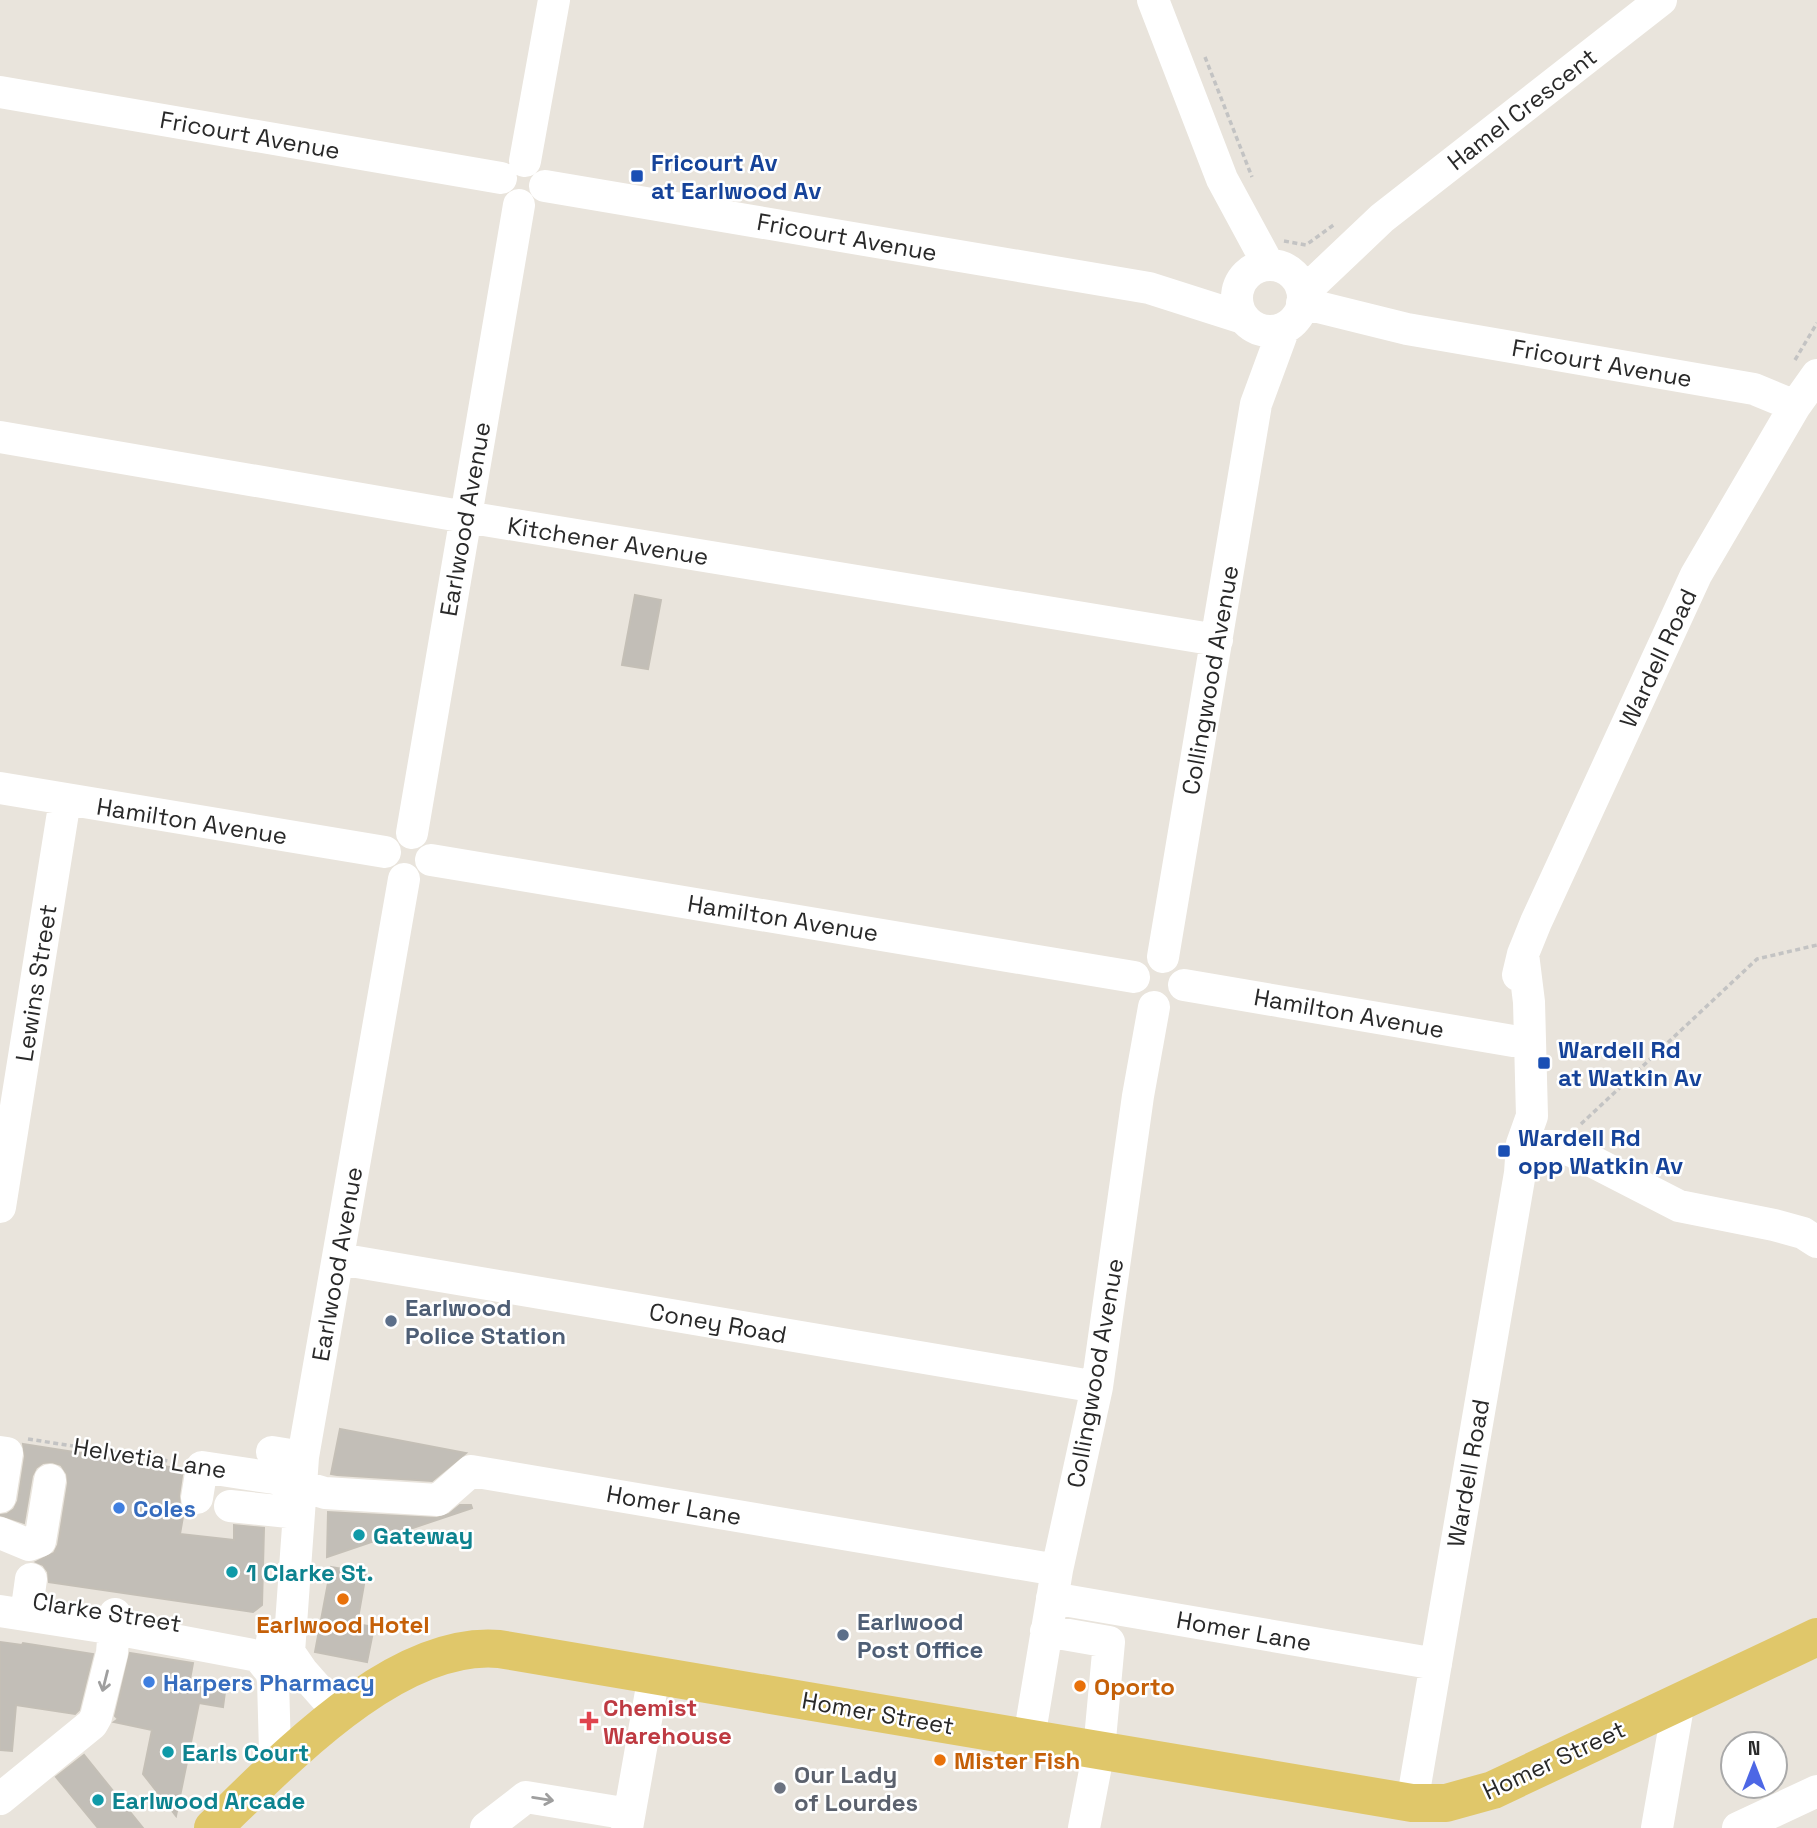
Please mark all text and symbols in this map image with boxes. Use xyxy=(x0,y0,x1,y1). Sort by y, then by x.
street label: Hamel Crescent xyxy=(1441,41,1603,177)
street label: Fricourt Avenue xyxy=(157,104,343,166)
place label: Fricourt Av at Earlwood Av xyxy=(651,147,822,206)
marker: Fricourt Av at Earlwood Av xyxy=(629,168,645,184)
street label: Fricourt Avenue xyxy=(754,206,940,268)
street label: Fricourt Avenue xyxy=(1509,332,1695,394)
street label: Earlwood Avenue xyxy=(433,419,497,619)
street label: Kitchener Avenue xyxy=(505,510,711,572)
street label: Collingwood Avenue xyxy=(1175,563,1245,797)
street label: Wardell Road xyxy=(1612,584,1704,732)
street label: Hamilton Avenue xyxy=(94,791,290,851)
street label: Hamilton Avenue xyxy=(685,888,881,948)
street label: Lewins Street xyxy=(8,902,64,1064)
street label: Hamilton Avenue xyxy=(1251,981,1447,1045)
place label: Wardell Rd at Watkin Av xyxy=(1558,1034,1702,1093)
marker: Wardell Rd at Watkin Av xyxy=(1536,1055,1552,1071)
place label: Wardell Rd opp Watkin Av xyxy=(1518,1122,1683,1181)
marker: Wardell Rd opp Watkin Av xyxy=(1496,1143,1512,1159)
street label: Earlwood Avenue xyxy=(305,1164,369,1364)
street label: Collingwood Avenue xyxy=(1060,1256,1130,1490)
place label: Earlwood Police Station xyxy=(405,1292,566,1351)
street label: Coney Road xyxy=(647,1296,789,1350)
marker: Earlwood Police Station xyxy=(383,1313,399,1329)
street label: Wardell Road xyxy=(1440,1397,1496,1549)
street label: Helvetia Lane xyxy=(71,1431,229,1485)
street label: Homer Lane xyxy=(604,1478,744,1532)
place label: Coles xyxy=(133,1493,196,1524)
marker: Coles xyxy=(111,1500,127,1516)
place label: Gateway xyxy=(373,1520,473,1551)
marker: Gateway xyxy=(351,1527,367,1543)
place label: 1 Clarke St. xyxy=(246,1557,374,1588)
marker: 1 Clarke St. xyxy=(224,1564,240,1580)
street label: Clarke Street xyxy=(30,1585,184,1639)
marker: Earlwood Hotel xyxy=(335,1591,351,1607)
street label: Homer Lane xyxy=(1174,1604,1314,1658)
place label: Earlwood Post Office xyxy=(857,1606,983,1665)
place label: Earlwood Hotel xyxy=(256,1609,430,1640)
marker: Earlwood Post Office xyxy=(835,1627,851,1643)
place label: Harpers Pharmacy xyxy=(163,1667,375,1698)
one-way arrow xyxy=(98,1669,111,1692)
place label: Oporto xyxy=(1094,1671,1175,1702)
marker: Harpers Pharmacy xyxy=(141,1674,157,1690)
marker: Oporto xyxy=(1072,1678,1088,1694)
street label: Homer Street xyxy=(799,1684,957,1742)
place label: Chemist Warehouse xyxy=(603,1692,732,1751)
marker: Chemist Warehouse xyxy=(581,1713,597,1729)
street label: Homer Street xyxy=(1478,1713,1630,1807)
north arrow xyxy=(1719,1730,1789,1800)
text: N xyxy=(1748,1736,1760,1761)
place label: Earls Court xyxy=(182,1737,309,1768)
marker: Earls Court xyxy=(160,1744,176,1760)
place label: Mister Fish xyxy=(954,1745,1080,1776)
marker: Mister Fish xyxy=(932,1752,948,1768)
place label: Our Lady of Lourdes xyxy=(794,1759,918,1818)
marker: Our Lady of Lourdes xyxy=(772,1780,788,1796)
place label: Earlwood Arcade xyxy=(112,1785,305,1816)
marker: Earlwood Arcade xyxy=(90,1792,106,1808)
one-way arrow xyxy=(531,1793,554,1806)

